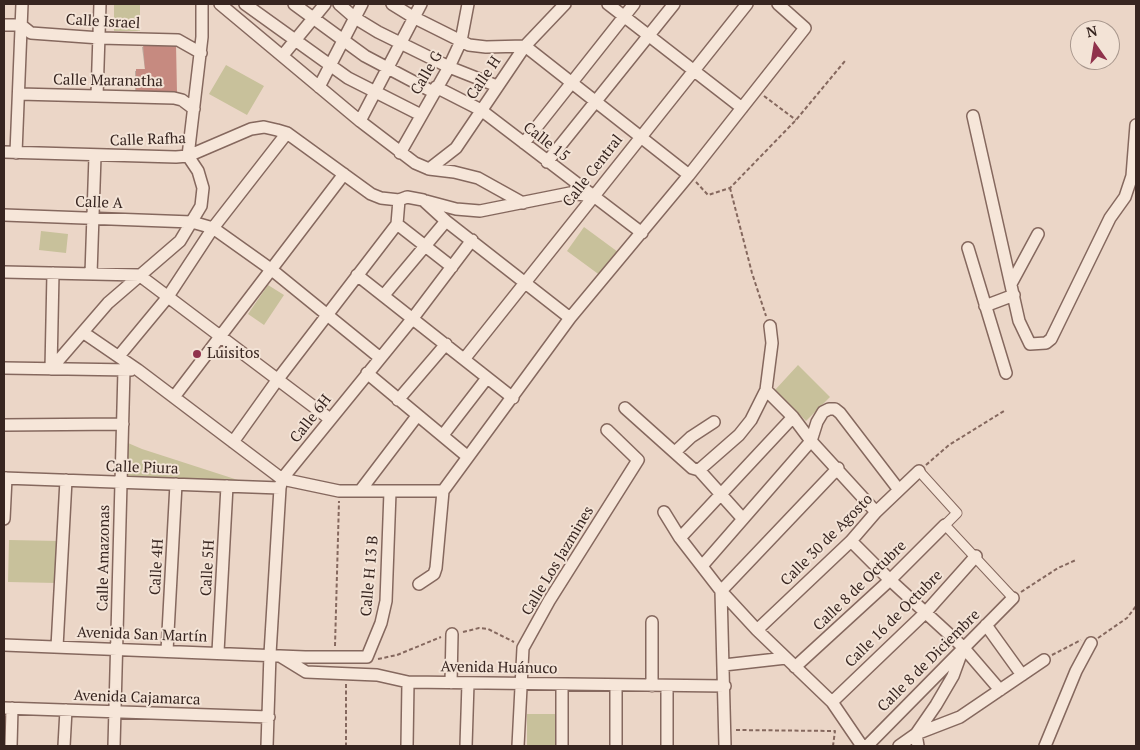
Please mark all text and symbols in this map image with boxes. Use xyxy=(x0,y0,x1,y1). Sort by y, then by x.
street label: Calle Israel xyxy=(65,11,141,33)
north arrow xyxy=(1070,20,1120,70)
text: N xyxy=(1084,20,1099,41)
street label: Calle G xyxy=(407,48,447,98)
street label: Calle H xyxy=(463,53,505,103)
street label: Calle Maranatha xyxy=(53,71,163,91)
street label: Calle 15 xyxy=(519,118,573,166)
street label: Calle Rafha xyxy=(110,130,186,150)
street label: Calle Central xyxy=(559,131,627,211)
street label: Calle A xyxy=(75,193,123,213)
place label: Luisitos xyxy=(207,345,260,363)
marker: Luisitos xyxy=(191,348,203,360)
street label: Calle 6H xyxy=(287,391,335,447)
street label: Calle Piura xyxy=(105,458,179,478)
street label: Calle 30 de Agosto xyxy=(777,490,877,590)
street label: Calle Los Jazmines xyxy=(518,503,598,619)
street label: Calle Amazonas xyxy=(94,505,114,611)
street label: Calle H 13 B xyxy=(358,535,382,617)
street label: Calle 8 de Octubre xyxy=(810,537,910,635)
street label: Calle 4H xyxy=(147,538,167,596)
street label: Calle 5H xyxy=(198,539,218,597)
street label: Calle 16 de Octubre xyxy=(842,567,946,671)
street label: Calle 8 de Diciembre xyxy=(874,606,984,716)
street label: Avenida San Martín xyxy=(76,624,208,646)
street label: Avenida Huánuco xyxy=(441,658,557,678)
street label: Avenida Cajamarca xyxy=(73,687,201,709)

